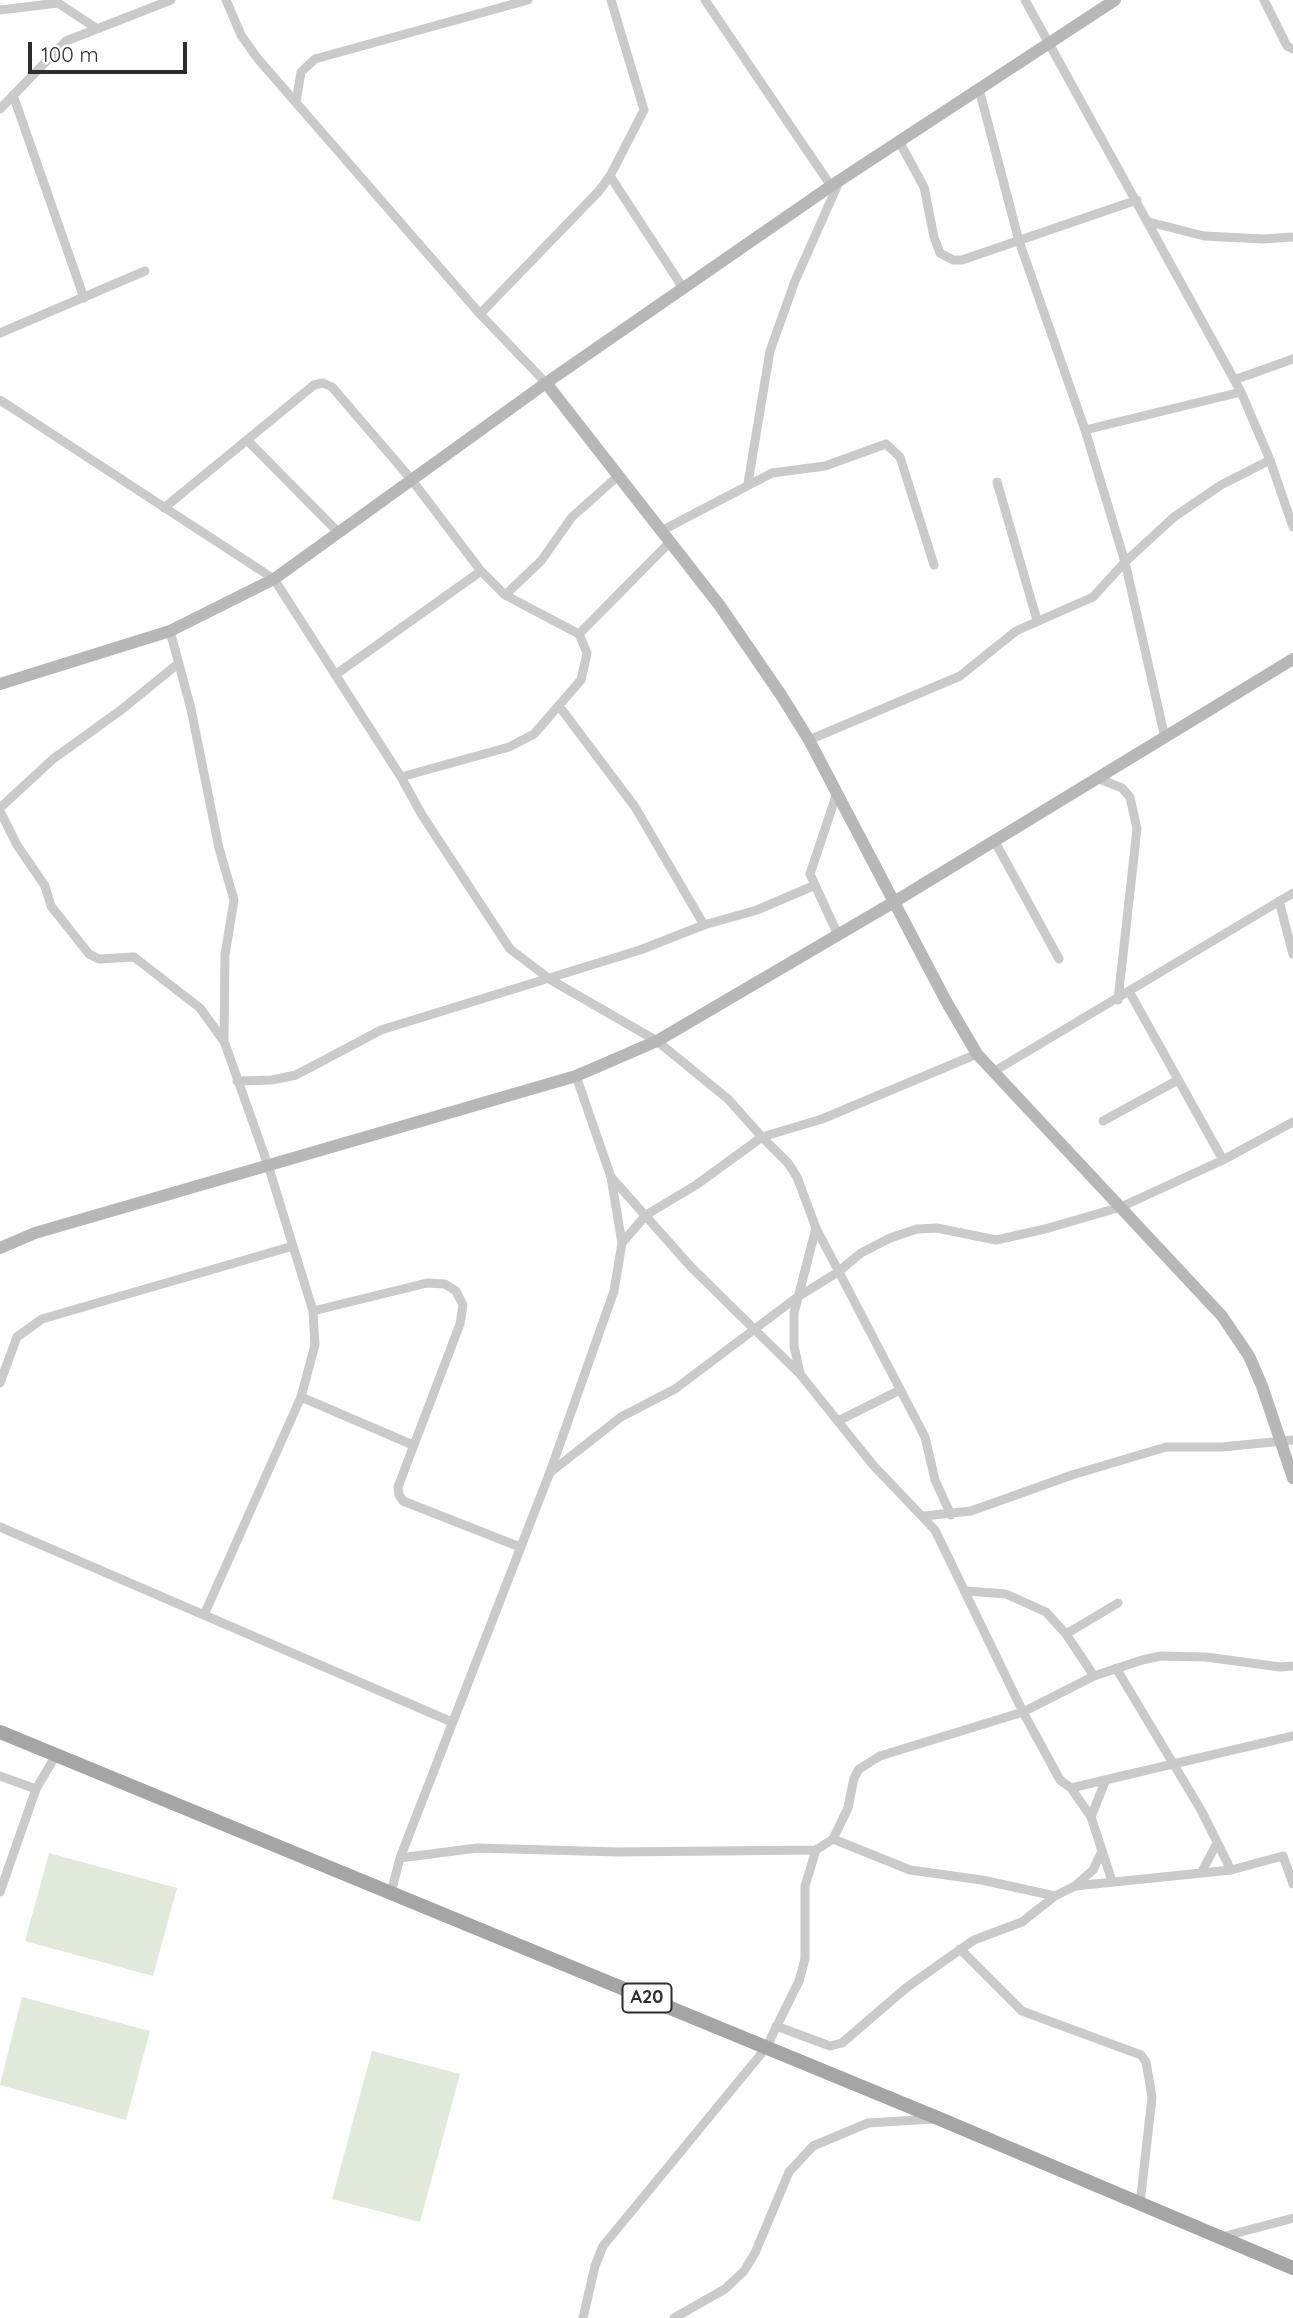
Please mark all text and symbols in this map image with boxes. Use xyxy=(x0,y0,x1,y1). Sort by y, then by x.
scale bar xyxy=(32,28,191,72)
text: 100 m xyxy=(41,41,99,67)
road number: A20 xyxy=(622,1984,672,2012)

